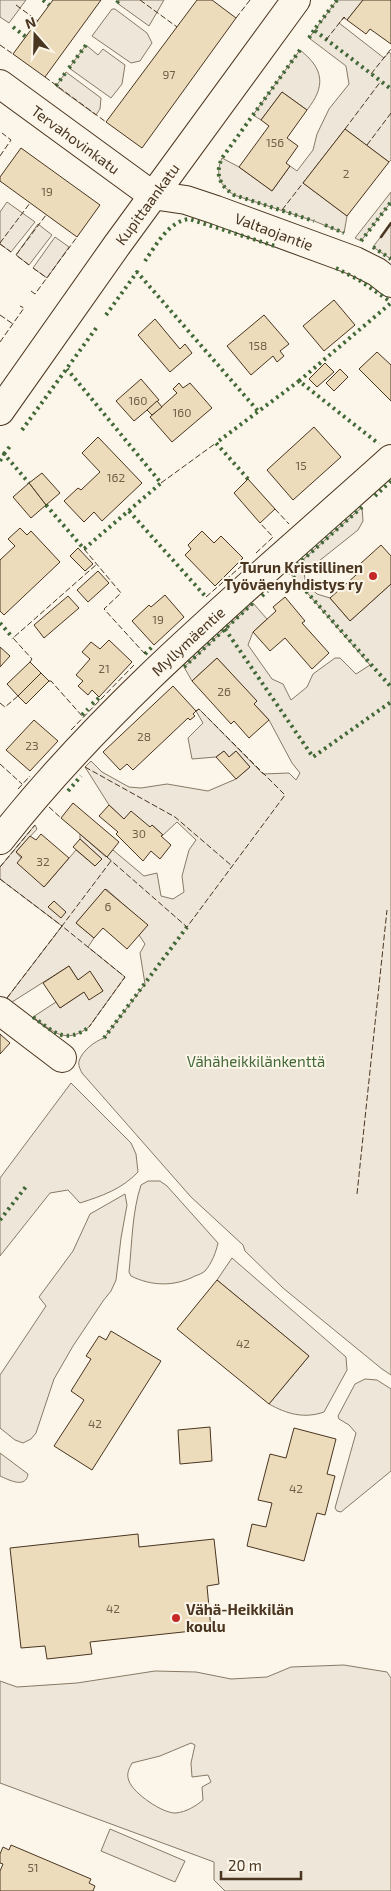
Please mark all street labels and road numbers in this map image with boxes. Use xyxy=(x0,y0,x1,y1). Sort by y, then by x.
street label: Tervahovinkatu xyxy=(28,101,124,178)
street label: Kupittaankatu xyxy=(111,160,183,248)
street label: Valtaojantie xyxy=(232,209,316,254)
street label: Myllymäentie xyxy=(148,603,228,679)

